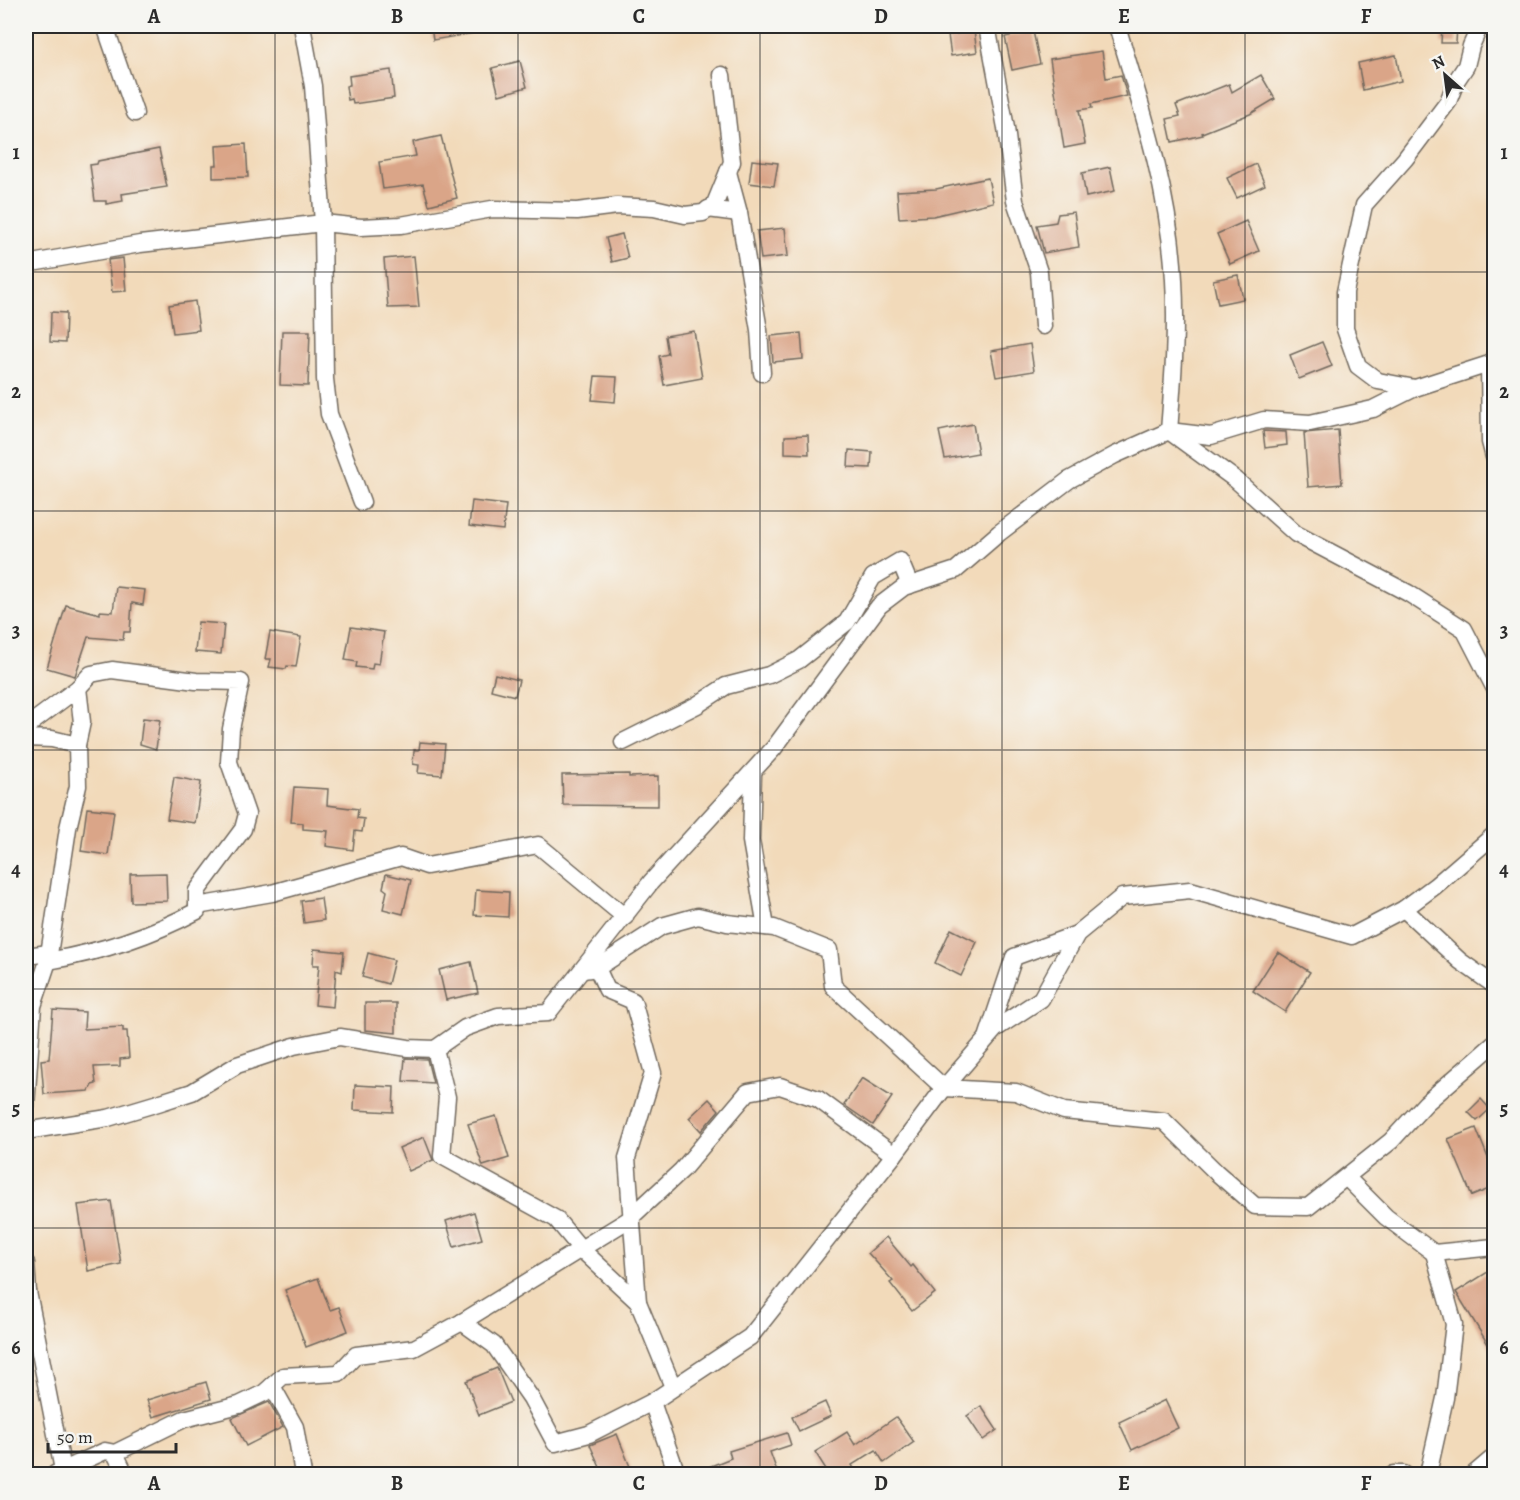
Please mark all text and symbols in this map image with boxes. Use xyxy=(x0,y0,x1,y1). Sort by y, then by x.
text: A xyxy=(147,3,161,30)
text: B xyxy=(391,3,403,30)
text: C xyxy=(633,3,645,30)
text: D xyxy=(874,3,888,30)
text: E xyxy=(1118,3,1130,30)
text: F xyxy=(1361,3,1372,30)
north arrow xyxy=(1415,45,1475,105)
text: N xyxy=(1428,50,1449,75)
text: 1 xyxy=(12,139,20,166)
text: 1 xyxy=(1500,139,1508,166)
text: 2 xyxy=(11,378,21,405)
text: 2 xyxy=(1499,378,1509,405)
text: 3 xyxy=(12,617,20,644)
text: 3 xyxy=(1500,617,1508,644)
text: 4 xyxy=(11,856,21,883)
text: 4 xyxy=(1499,856,1509,883)
text: 5 xyxy=(12,1095,20,1122)
text: 5 xyxy=(1500,1095,1508,1122)
text: 6 xyxy=(11,1334,21,1361)
text: 6 xyxy=(1499,1334,1509,1361)
scale bar xyxy=(48,1416,176,1454)
text: 50 m xyxy=(57,1425,93,1449)
text: A xyxy=(147,1470,161,1497)
text: B xyxy=(391,1470,403,1497)
text: C xyxy=(633,1470,645,1497)
text: D xyxy=(874,1470,888,1497)
text: E xyxy=(1118,1470,1130,1497)
text: F xyxy=(1361,1470,1372,1497)

